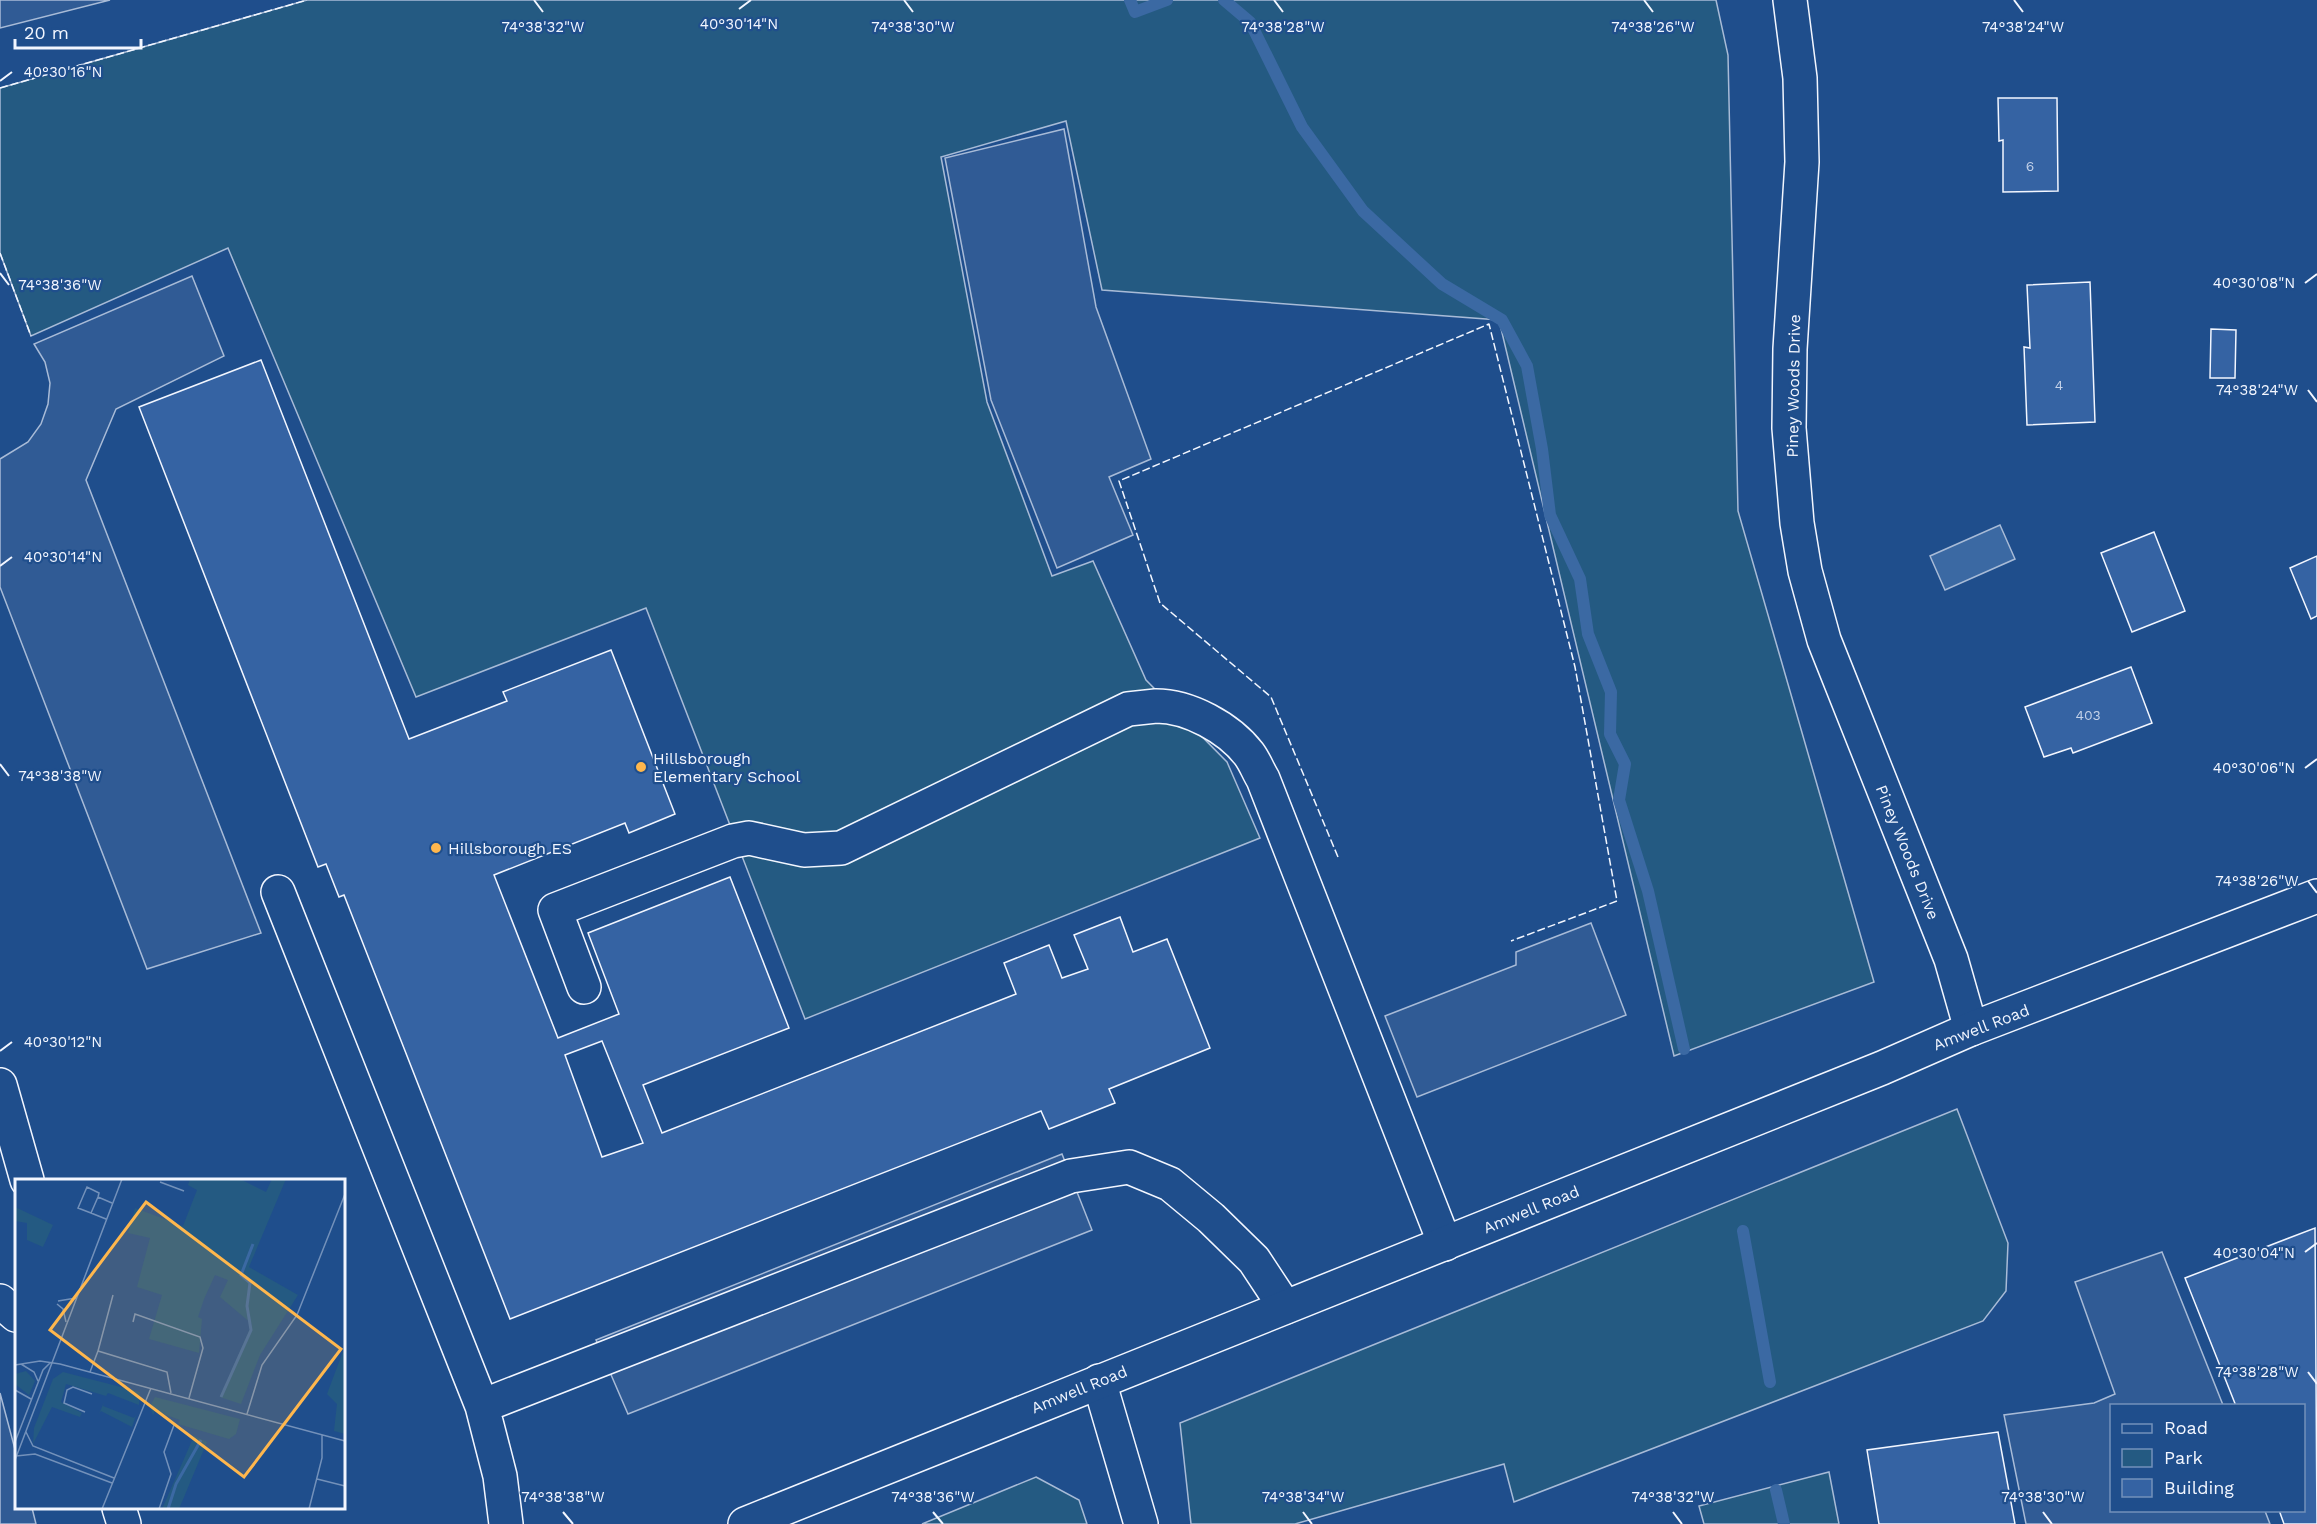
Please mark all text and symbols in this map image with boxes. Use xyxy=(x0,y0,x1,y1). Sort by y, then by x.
scale bar xyxy=(15,12,141,50)
text: 40°30'14"N xyxy=(700,15,778,33)
text: 74°38'32"W xyxy=(502,18,584,36)
text: 74°38'30"W xyxy=(871,18,955,36)
text: 74°38'28"W xyxy=(1241,18,1325,36)
text: 74°38'26"W xyxy=(1611,18,1695,36)
text: 74°38'24"W xyxy=(1982,18,2064,36)
text: 20 m xyxy=(24,22,69,43)
text: 40°30'16"N xyxy=(23,63,103,81)
house number: 6 xyxy=(2026,158,2034,174)
text: 40°30'08"N xyxy=(2213,274,2295,292)
text: 74°38'36"W xyxy=(18,276,102,294)
street label: Piney Woods Drive xyxy=(1783,314,1804,458)
house number: 4 xyxy=(2055,377,2063,393)
text: 74°38'24"W xyxy=(2216,381,2298,399)
text: 40°30'14"N xyxy=(24,548,102,566)
house number: 403 xyxy=(2075,707,2101,723)
place label: Hillsborough Elementary School xyxy=(653,749,801,786)
text: 40°30'06"N xyxy=(2213,759,2295,777)
marker: Hillsborough Elementary School xyxy=(634,760,648,774)
text: 74°38'38"W xyxy=(18,767,102,785)
street label: Piney Woods Drive xyxy=(1872,782,1943,922)
place label: Hillsborough ES xyxy=(448,839,572,858)
marker: Hillsborough ES xyxy=(429,841,443,855)
text: 74°38'26"W xyxy=(2215,872,2299,890)
street label: Amwell Road xyxy=(1930,1000,2032,1055)
text: 40°30'12"N xyxy=(24,1033,102,1051)
inset map xyxy=(15,1179,345,1509)
street label: Amwell Road xyxy=(1480,1182,1582,1237)
text: 40°30'04"N xyxy=(2213,1244,2295,1262)
street label: Amwell Road xyxy=(1028,1362,1130,1417)
text: 74°38'28"W xyxy=(2215,1363,2299,1381)
legend xyxy=(2110,1404,2305,1512)
text: Road xyxy=(2164,1417,2208,1438)
text: Park xyxy=(2164,1447,2203,1468)
text: Building xyxy=(2164,1477,2234,1498)
text: 74°38'38"W xyxy=(521,1488,605,1506)
text: 74°38'36"W xyxy=(891,1488,975,1506)
text: 74°38'34"W xyxy=(1262,1488,1344,1506)
text: 74°38'32"W xyxy=(1632,1488,1714,1506)
text: 74°38'30"W xyxy=(2001,1488,2085,1506)

